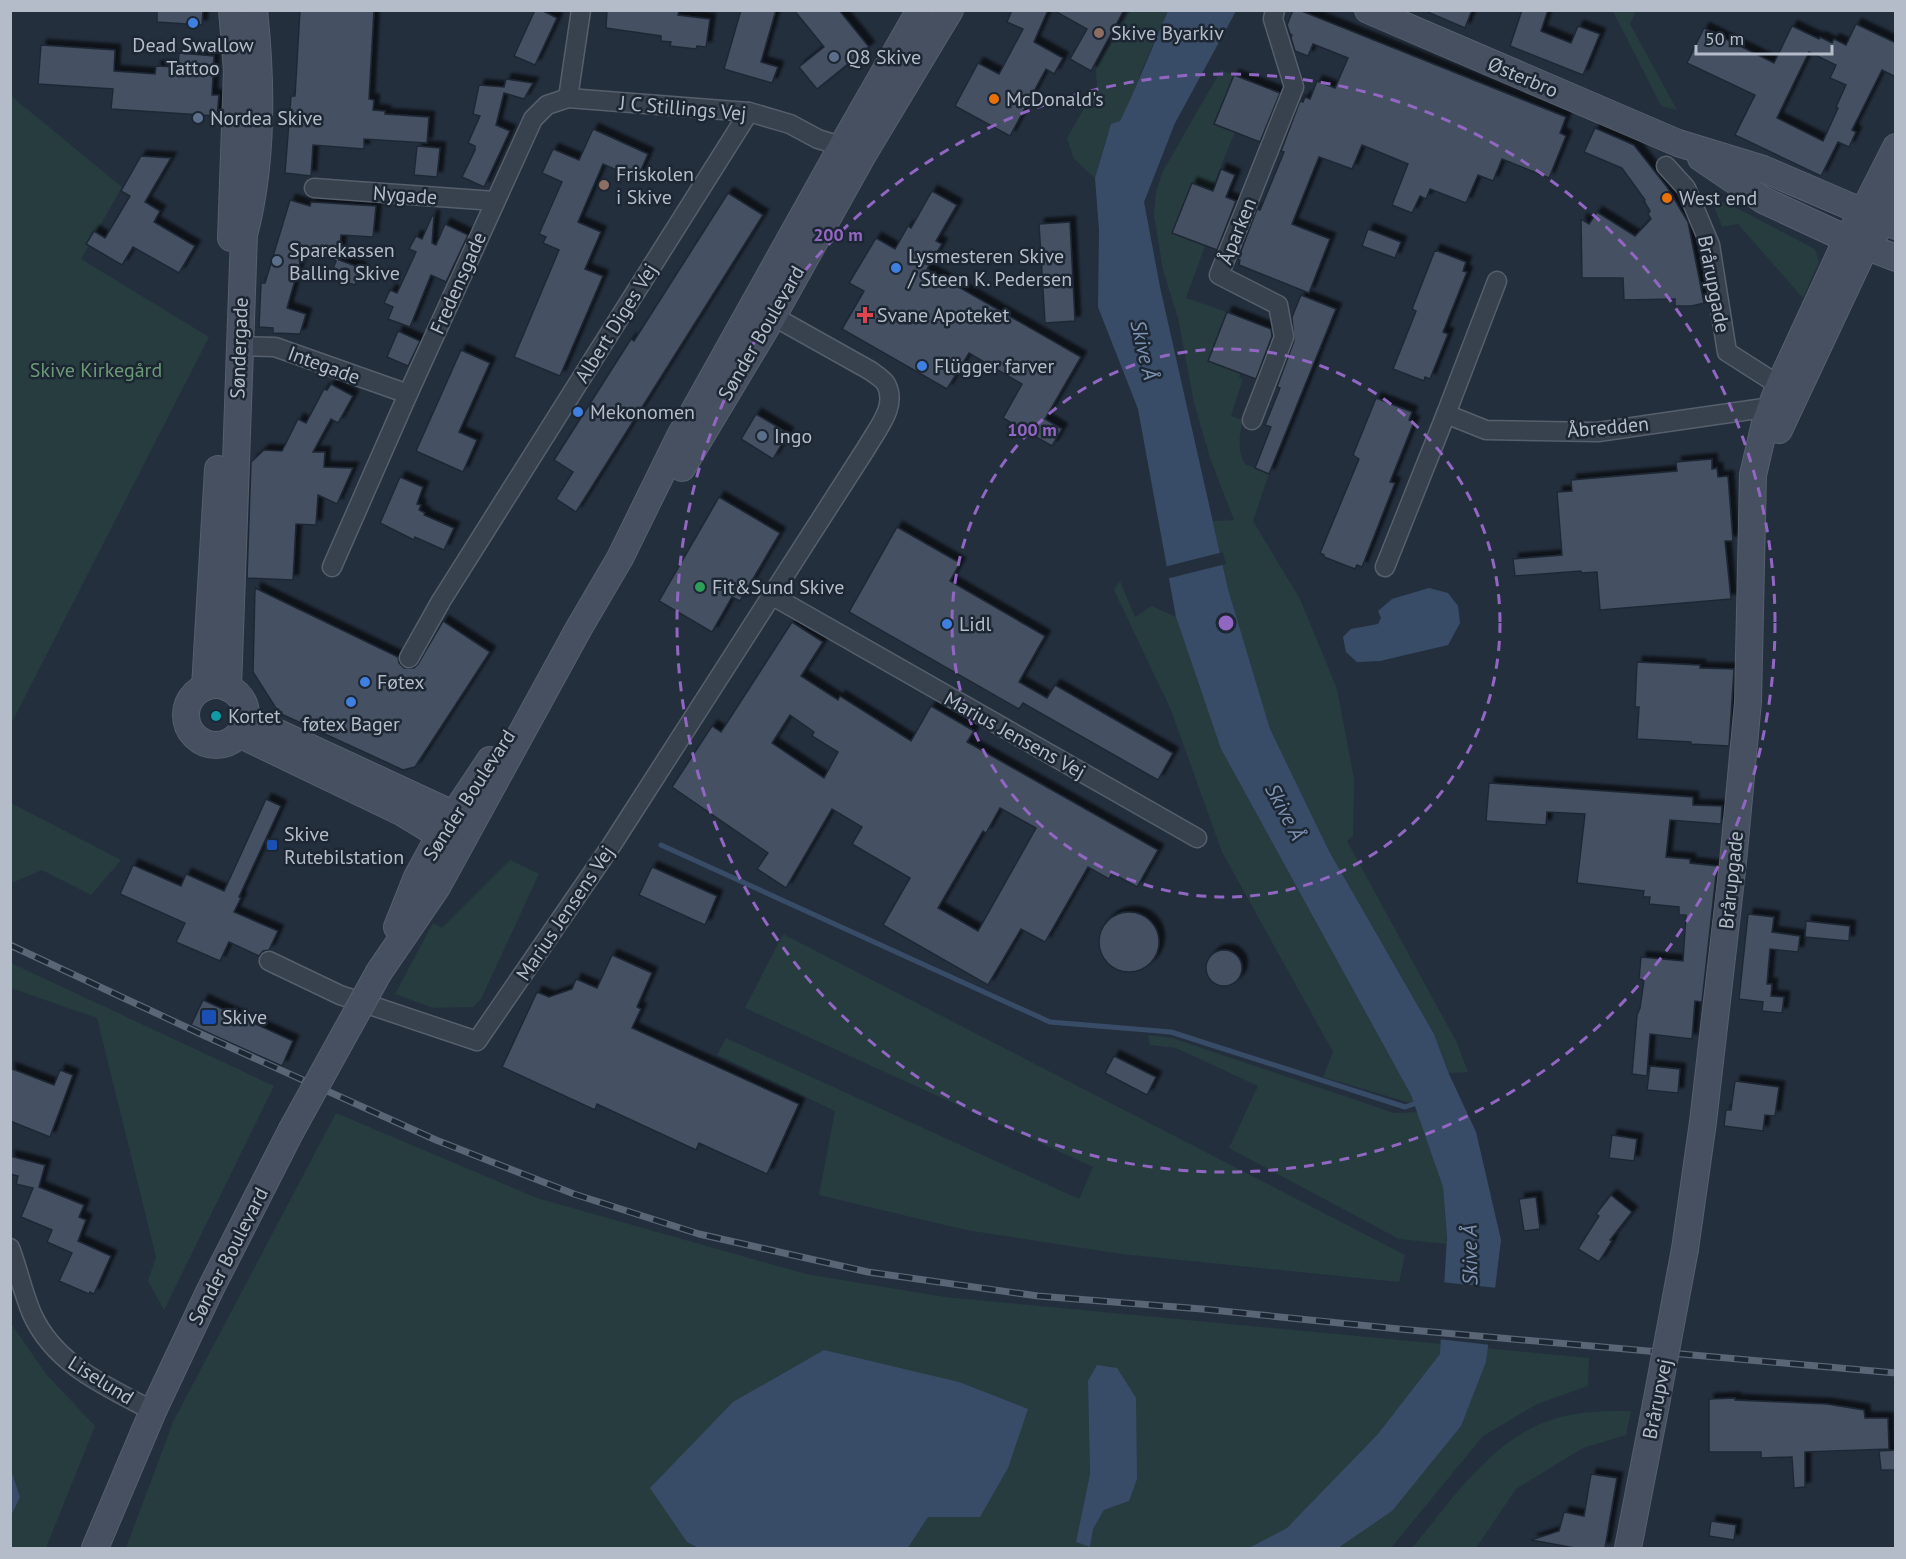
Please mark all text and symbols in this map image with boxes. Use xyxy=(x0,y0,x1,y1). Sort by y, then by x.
marker: Dead Swallow Tattoo xyxy=(186,16,200,30)
scale bar xyxy=(1696,18,1832,56)
place label: Skive Byarkiv xyxy=(1111,20,1224,46)
marker: Skive Byarkiv xyxy=(1092,26,1106,40)
text: 50 m xyxy=(1705,27,1744,50)
place label: Dead Swallow Tattoo xyxy=(132,32,254,81)
place label: Q8 Skive xyxy=(846,44,921,70)
marker: Q8 Skive xyxy=(827,50,841,64)
street label: Østerbro xyxy=(1484,51,1562,103)
place label: McDonald's xyxy=(1006,86,1104,112)
street label: J C Stillings Vej xyxy=(617,89,748,127)
marker: McDonald's xyxy=(987,92,1001,106)
place label: Nordea Skive xyxy=(210,105,322,131)
marker: Nordea Skive xyxy=(191,111,205,125)
place label: Friskolen i Skive xyxy=(616,161,694,210)
marker: Friskolen i Skive xyxy=(597,178,611,192)
street label: Nygade xyxy=(372,180,438,210)
place label: West end xyxy=(1679,185,1757,211)
marker: West end xyxy=(1660,191,1674,205)
street label: Åparken xyxy=(1212,194,1262,268)
text: 200 m xyxy=(813,223,863,246)
street label: Fredensgade xyxy=(424,228,492,338)
street label: Brårupgade xyxy=(1692,233,1736,335)
place label: Sparekassen Balling Skive xyxy=(289,237,400,286)
place label: Lysmesteren Skive / Steen K. Pedersen xyxy=(907,243,1072,292)
marker: Sparekassen Balling Skive xyxy=(270,254,284,268)
street label: Albert Diges Vej xyxy=(569,258,663,388)
street label: Sønder Boulevard xyxy=(712,261,810,405)
marker: Lysmesteren Skive / Steen K. Pedersen xyxy=(889,261,903,275)
street label: Søndergade xyxy=(224,297,254,399)
place label: Svane Apoteket xyxy=(877,302,1009,328)
marker: Svane Apoteket xyxy=(858,308,872,322)
water label: Skive Å xyxy=(1124,317,1164,383)
street label: Integade xyxy=(284,340,364,390)
place label: Flügger farver xyxy=(934,353,1054,379)
park label: Skive Kirkegård xyxy=(30,357,162,383)
marker: Flügger farver xyxy=(915,359,929,373)
place label: Mekonomen xyxy=(590,399,695,425)
marker: Mekonomen xyxy=(571,405,585,419)
street label: Åbredden xyxy=(1566,410,1650,444)
text: 100 m xyxy=(1007,418,1057,441)
place label: Ingo xyxy=(774,423,812,449)
marker: Ingo xyxy=(755,429,769,443)
place label: Fit&Sund Skive xyxy=(712,574,844,600)
marker: Fit&Sund Skive xyxy=(693,580,707,594)
place label: Lidl xyxy=(959,611,991,637)
centre of rings xyxy=(1216,613,1236,633)
marker: Lidl xyxy=(940,617,954,631)
place label: Føtex xyxy=(377,669,425,695)
marker: Føtex xyxy=(358,675,372,689)
street label: Marius Jensens Vej xyxy=(940,685,1090,785)
marker: føtex Bager xyxy=(344,695,358,709)
place label: Kortet xyxy=(228,703,281,729)
marker: Kortet xyxy=(209,709,223,723)
place label: føtex Bager xyxy=(302,711,400,737)
street label: Sønder Boulevard xyxy=(417,725,521,865)
water label: Skive Å xyxy=(1259,779,1312,845)
place label: Skive Rutebilstation xyxy=(284,821,404,870)
street label: Brårupgade xyxy=(1713,830,1749,930)
marker: Skive Rutebilstation xyxy=(265,838,279,852)
street label: Marius Jensens Vej xyxy=(510,840,620,986)
place label: Skive xyxy=(222,1004,267,1030)
marker: Skive xyxy=(200,1008,218,1026)
street label: Sønder Boulevard xyxy=(182,1183,274,1329)
water label: Skive Å xyxy=(1455,1224,1484,1286)
street label: Liselund xyxy=(63,1350,139,1410)
street label: Brårupvej xyxy=(1636,1357,1678,1441)

